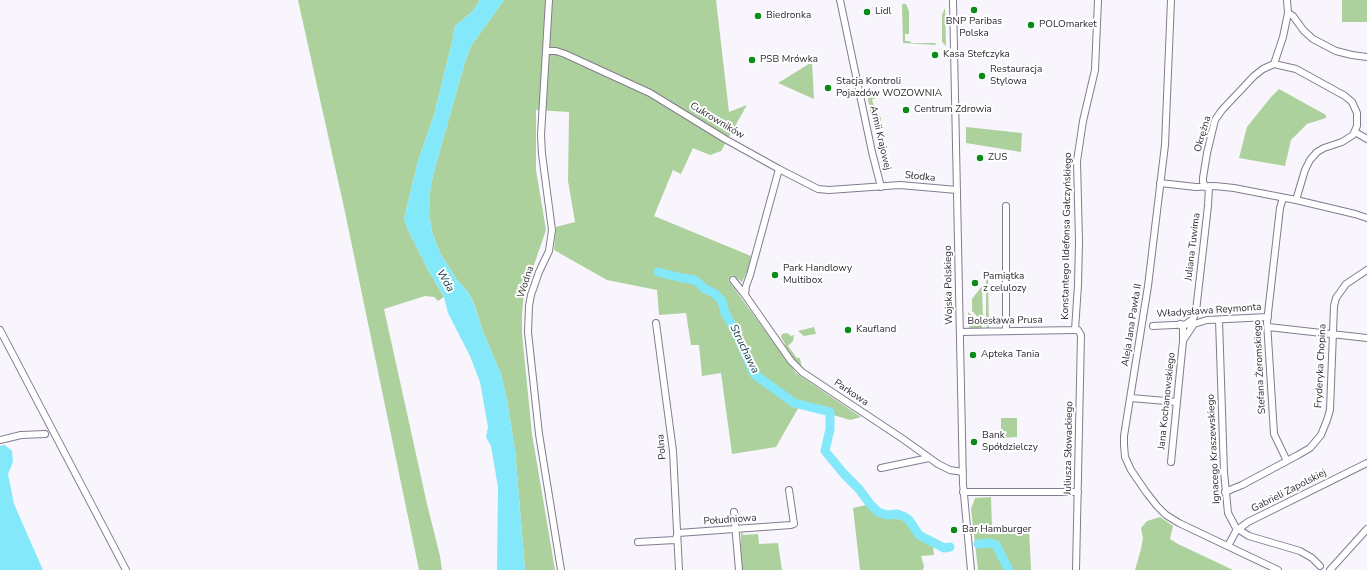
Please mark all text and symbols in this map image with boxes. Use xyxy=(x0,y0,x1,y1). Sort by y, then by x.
marker: BNP Paribas Polska xyxy=(969,5,979,15)
place label: Lidl xyxy=(875,6,892,18)
marker: Lidl xyxy=(862,7,872,17)
place label: Biedronka xyxy=(766,10,811,22)
marker: Biedronka xyxy=(753,11,763,21)
place label: BNP Paribas Polska xyxy=(946,16,1002,40)
place label: POLOmarket xyxy=(1039,19,1097,31)
marker: POLOmarket xyxy=(1026,20,1036,30)
place label: Kasa Stefczyka xyxy=(943,49,1010,61)
marker: Kasa Stefczyka xyxy=(930,50,940,60)
place label: PSB Mrówka xyxy=(760,54,818,66)
marker: PSB Mrówka xyxy=(747,55,757,65)
place label: Restauracja Stylowa xyxy=(990,64,1042,88)
marker: Restauracja Stylowa xyxy=(977,71,987,81)
place label: Stacja Kontroli Pojazdów WOZOWNIA xyxy=(836,76,942,100)
marker: Stacja Kontroli Pojazdów WOZOWNIA xyxy=(823,83,833,93)
street label: Cukrowników xyxy=(688,100,746,142)
place label: Centrum Zdrowia xyxy=(914,104,992,116)
street label: Armii Krajowej xyxy=(867,105,893,171)
marker: Centrum Zdrowia xyxy=(901,105,911,115)
street label: Okrężna xyxy=(1192,115,1214,153)
place label: ZUS xyxy=(988,152,1007,164)
street label: Konstantego Ildefonsa Gałczyńskiego xyxy=(1060,152,1074,320)
marker: ZUS xyxy=(975,153,985,163)
street label: Słodka xyxy=(904,169,936,185)
street label: Juliana Tuwima xyxy=(1183,212,1203,282)
street label: Wojska Polskiego xyxy=(942,245,956,325)
place label: Park Handlowy Multibox xyxy=(783,263,852,286)
street label: Wodna xyxy=(515,265,537,299)
water label: Wda xyxy=(433,267,457,295)
marker: Park Handlowy Multibox xyxy=(770,270,780,280)
place label: Pamiątka z celulozy xyxy=(983,271,1027,294)
marker: Pamiątka z celulozy xyxy=(970,278,980,288)
street label: Aleja Jana Pawła II xyxy=(1120,283,1144,367)
street label: Władysława Reymonta xyxy=(1156,301,1262,321)
street label: Bolesława Prusa xyxy=(967,314,1043,328)
street label: Stefana Żeromskiego xyxy=(1252,319,1268,415)
water label: Struchawa xyxy=(726,322,762,376)
place label: Kaufland xyxy=(856,324,896,336)
street label: Fryderyka Chopina xyxy=(1313,324,1329,408)
marker: Kaufland xyxy=(843,325,853,335)
place label: Apteka Tania xyxy=(981,349,1040,361)
marker: Apteka Tania xyxy=(968,350,978,360)
street label: Jana Kochanowskiego xyxy=(1156,352,1178,450)
street label: Parkowa xyxy=(832,377,870,409)
street label: Ignacego Kraszewskiego xyxy=(1205,394,1223,504)
street label: Juliusza Słowackiego xyxy=(1062,401,1076,495)
place label: Bank Spółdzielczy xyxy=(982,430,1038,454)
street label: Polna xyxy=(655,434,669,460)
marker: Bank Spółdzielczy xyxy=(969,437,979,447)
street label: Gabrieli Zapolskiej xyxy=(1249,467,1329,515)
street label: Południowa xyxy=(703,512,757,528)
place label: Bar Hamburger xyxy=(962,524,1031,536)
marker: Bar Hamburger xyxy=(949,525,959,535)

